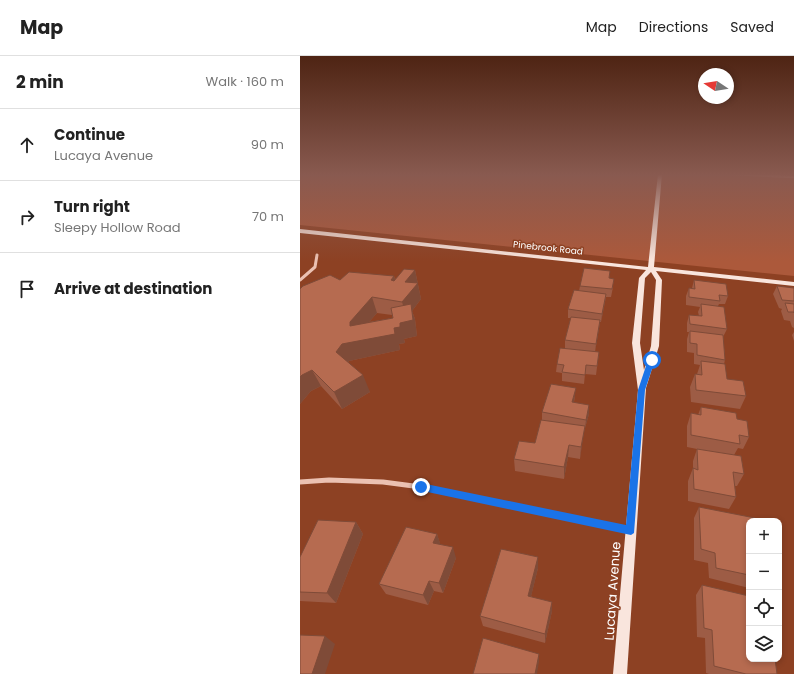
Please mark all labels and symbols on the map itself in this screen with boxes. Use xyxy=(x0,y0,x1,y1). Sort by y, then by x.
north arrow xyxy=(698,68,734,104)
street label: Pinebrook Road xyxy=(512,238,584,258)
route start xyxy=(643,351,661,369)
route end xyxy=(412,478,430,496)
street label: Lucaya Avenue xyxy=(600,541,625,641)

